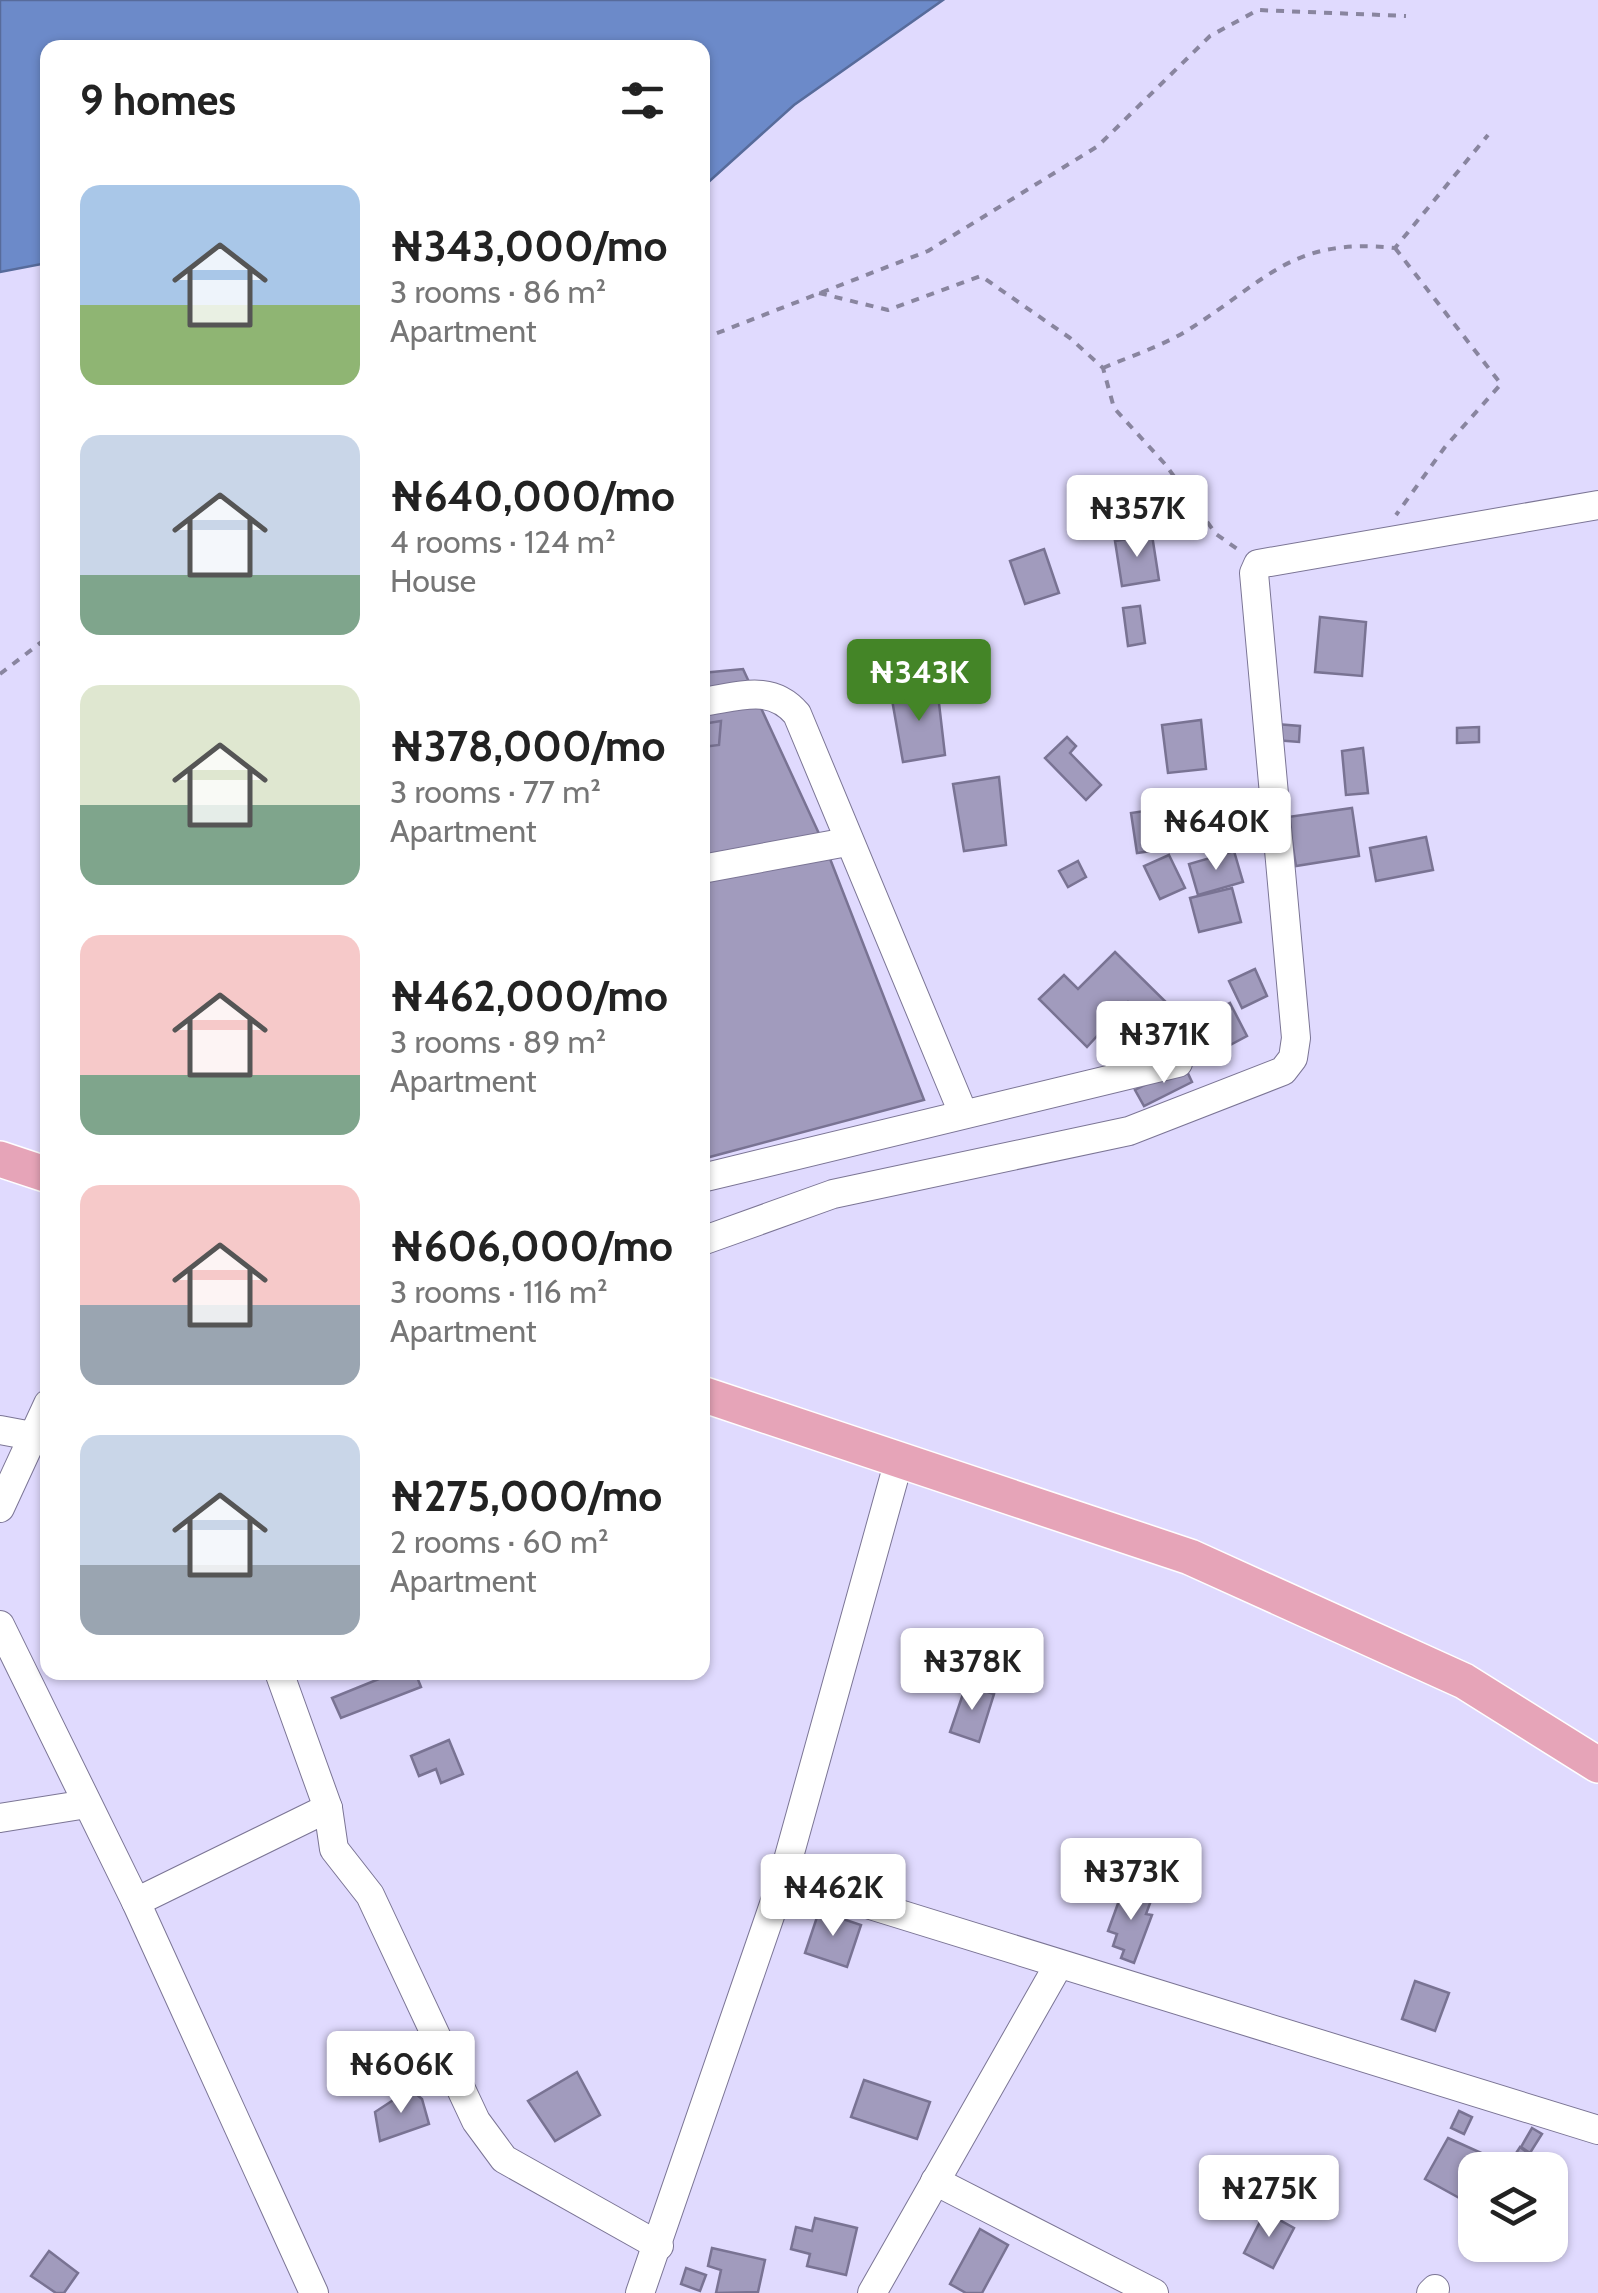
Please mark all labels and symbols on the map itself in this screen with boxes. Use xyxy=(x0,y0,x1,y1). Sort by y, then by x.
pin: ₦357K xyxy=(1067,475,1207,560)
pin: ₦343K xyxy=(849,639,989,724)
pin: ₦640K xyxy=(1146,788,1286,873)
pin: ₦371K xyxy=(1094,1001,1234,1086)
pin: ₦378K xyxy=(902,1628,1042,1713)
pin: ₦373K xyxy=(1061,1838,1201,1923)
pin: ₦462K xyxy=(763,1854,903,1939)
pin: ₦606K xyxy=(331,2031,471,2116)
pin: ₦275K xyxy=(1199,2155,1339,2240)

